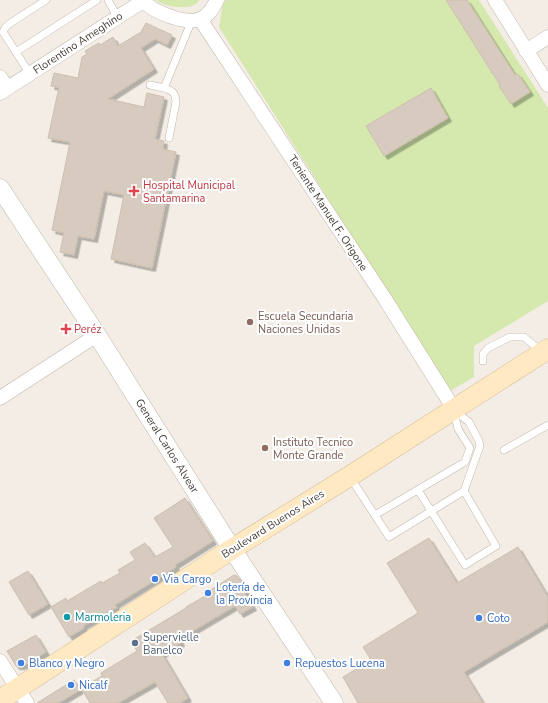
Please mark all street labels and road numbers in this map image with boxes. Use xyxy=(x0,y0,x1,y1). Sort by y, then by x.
street label: Florentino Ameghino xyxy=(30,8,126,78)
street label: Teniente Manuel F. Origone xyxy=(285,152,371,274)
street label: General Carlos Alvear xyxy=(132,396,202,496)
street label: Boulevard Buenos Aires xyxy=(219,486,327,562)

